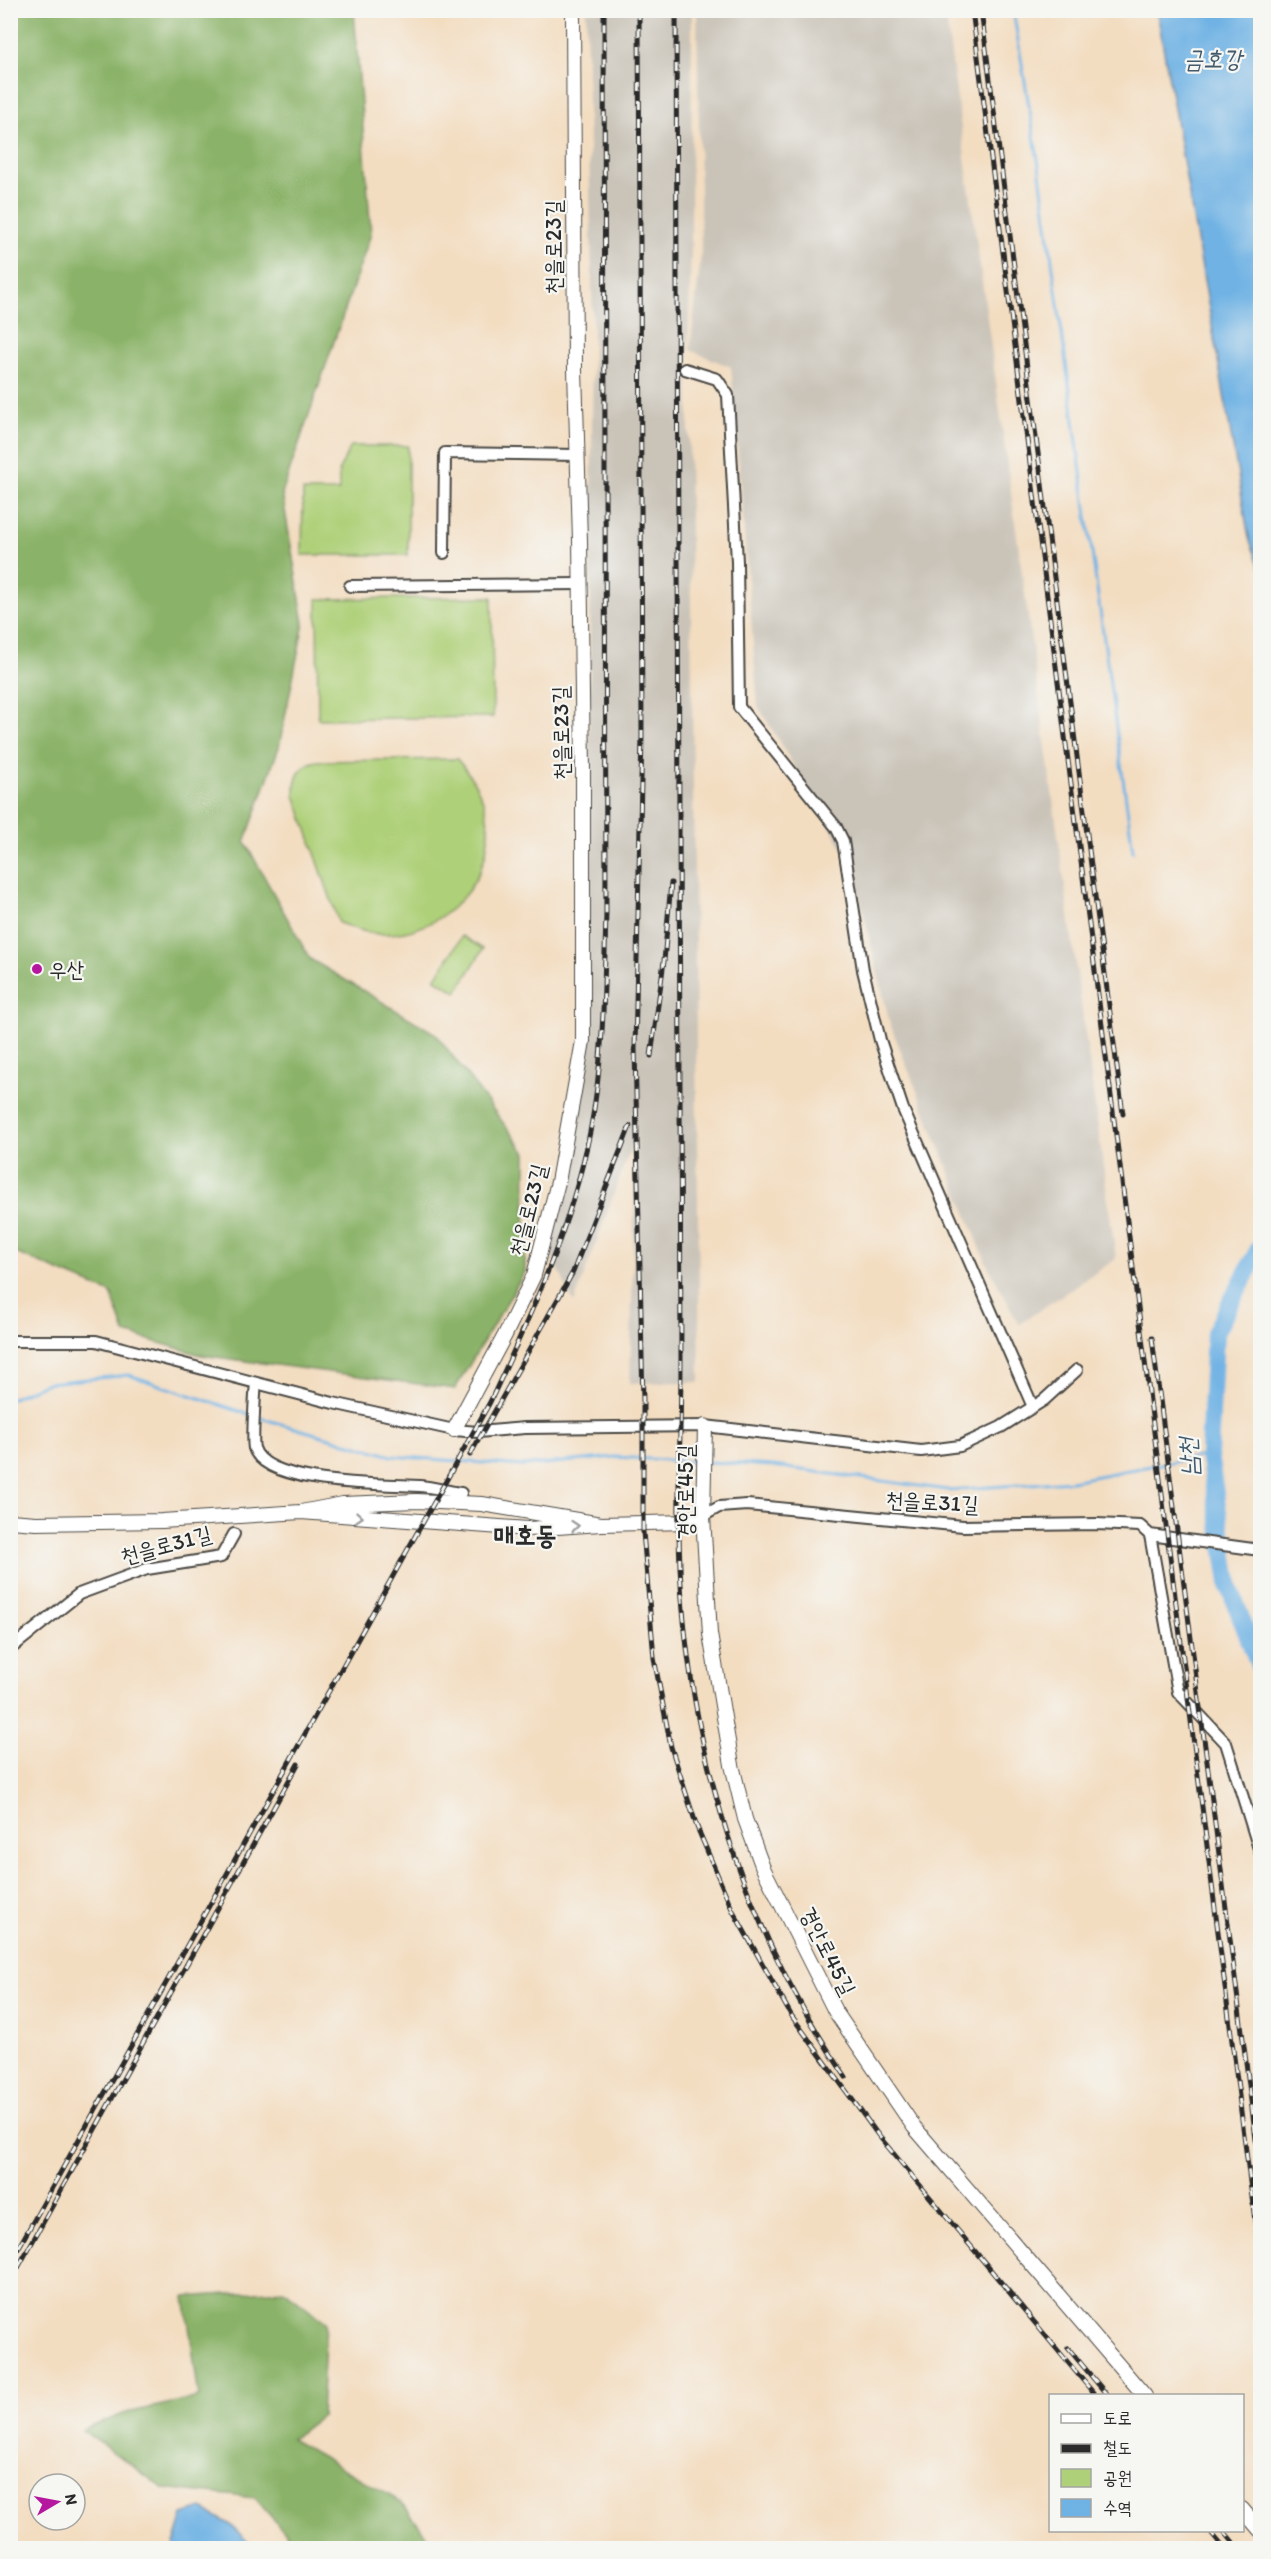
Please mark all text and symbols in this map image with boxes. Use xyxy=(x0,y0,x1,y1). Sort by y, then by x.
water label: 금호강 xyxy=(1184,44,1245,73)
street label: 천을로23길 xyxy=(540,200,567,294)
street label: 천을로23길 xyxy=(547,685,575,780)
place label: 우산 xyxy=(49,956,84,983)
marker: 우산 xyxy=(30,962,44,976)
street label: 천을로23길 xyxy=(503,1161,553,1259)
water label: 남천 xyxy=(1172,1434,1203,1477)
street label: 경안로45길 xyxy=(672,1444,699,1540)
street label: 천을로31길 xyxy=(885,1486,979,1518)
one-way arrow xyxy=(355,1510,364,1523)
district label: 매호동 xyxy=(494,1519,556,1551)
street label: 천을로31길 xyxy=(118,1520,215,1570)
one-way arrow xyxy=(570,1520,579,1533)
street label: 경안로45길 xyxy=(794,1902,862,2000)
legend xyxy=(1049,2394,1244,2532)
text: 도로 xyxy=(1103,2407,1132,2429)
text: 철도 xyxy=(1103,2437,1132,2459)
text: 공원 xyxy=(1103,2467,1132,2489)
north arrow xyxy=(27,2472,87,2532)
text: N xyxy=(61,2493,82,2506)
text: 수역 xyxy=(1103,2497,1132,2519)

